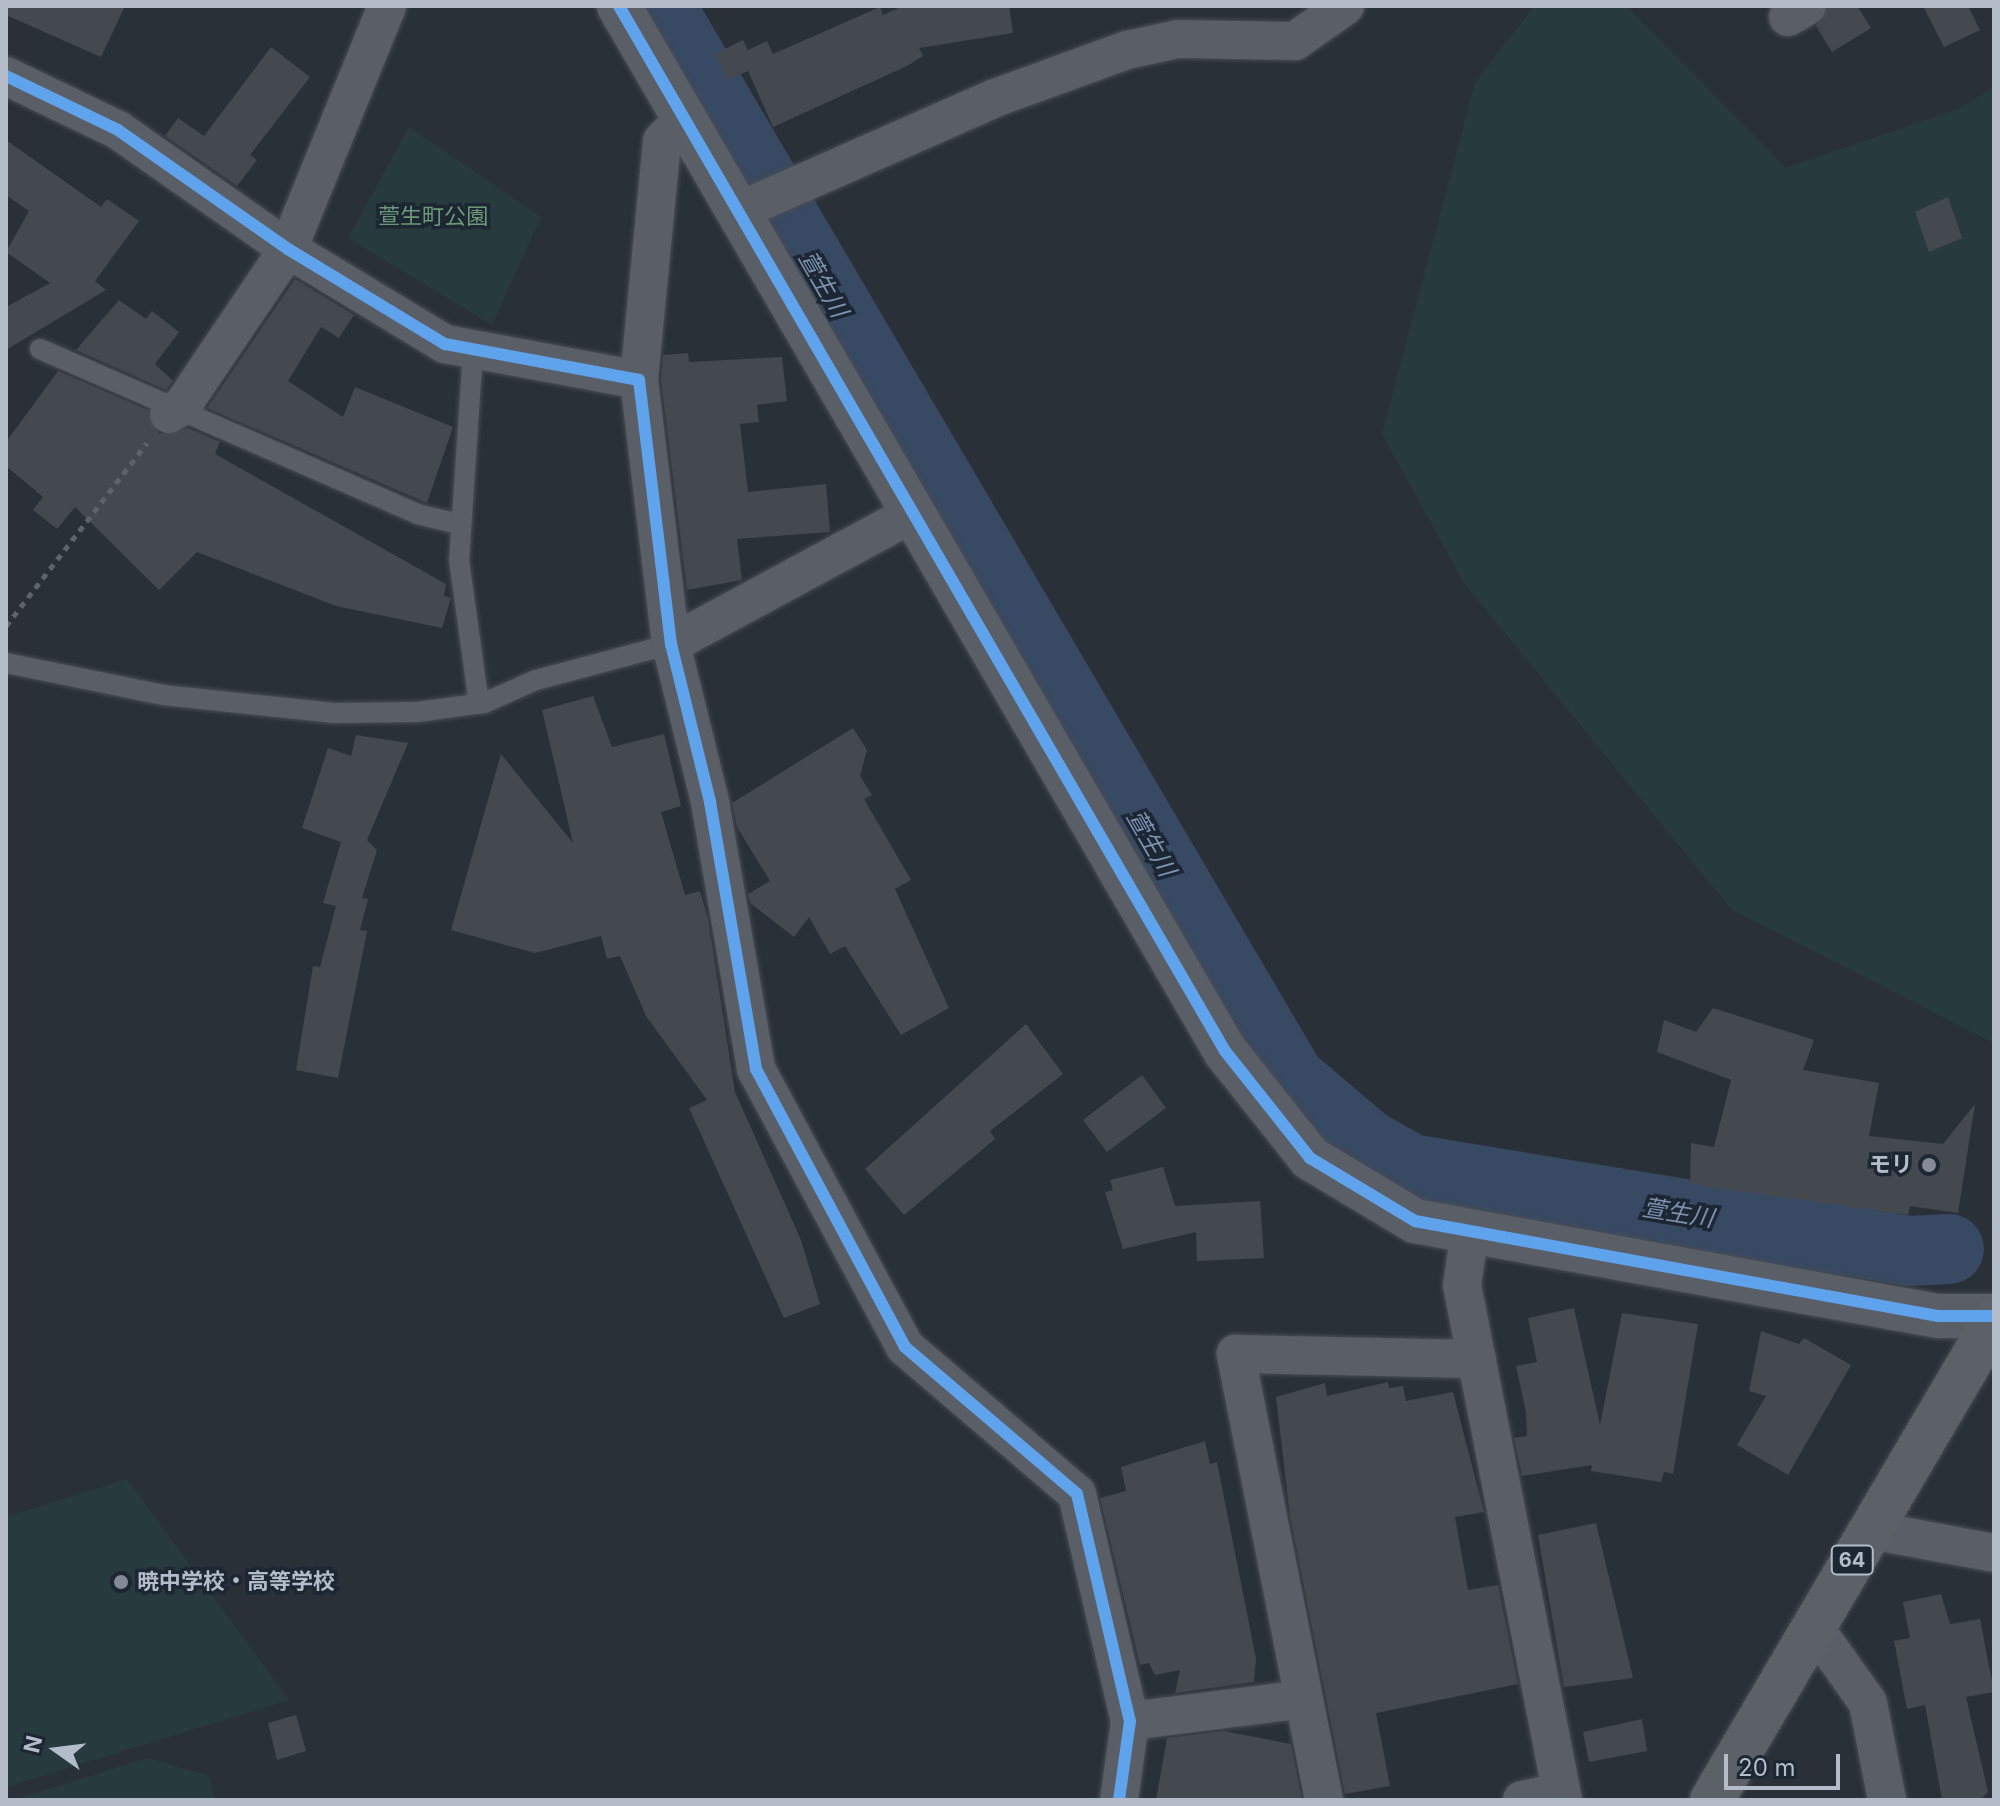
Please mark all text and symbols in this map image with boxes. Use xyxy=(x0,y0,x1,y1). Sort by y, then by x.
park label: 萱生町公園 xyxy=(378,204,488,230)
water label: 萱生川 xyxy=(793,246,853,322)
water label: 萱生川 xyxy=(1121,805,1181,881)
place label: モリ xyxy=(1869,1152,1913,1178)
marker: モリ xyxy=(1920,1156,1938,1174)
water label: 萱生川 xyxy=(1640,1193,1716,1233)
road number: 64 xyxy=(1830,1544,1874,1576)
place label: 暁中学校・高等学校 xyxy=(137,1569,335,1595)
marker: 暁中学校・高等学校 xyxy=(112,1573,130,1591)
north arrow xyxy=(16,1710,96,1790)
text: N xyxy=(18,1733,47,1755)
scale bar xyxy=(1728,1738,1844,1788)
text: 20 m xyxy=(1738,1753,1796,1782)

